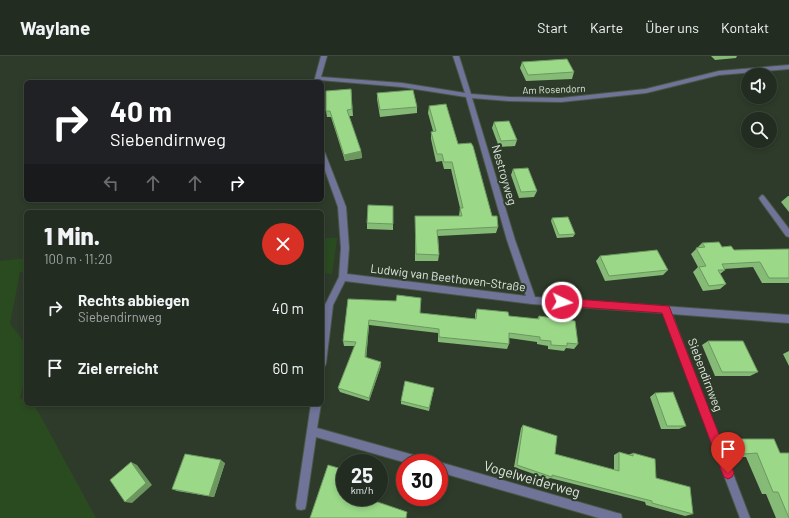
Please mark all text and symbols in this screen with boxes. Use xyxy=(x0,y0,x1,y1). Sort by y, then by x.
text: Waylane xyxy=(20,16,90,39)
text: Start xyxy=(537,19,568,36)
text: Karte xyxy=(590,19,623,36)
text: Über uns xyxy=(645,19,699,36)
text: Kontakt xyxy=(721,19,769,36)
map controls xyxy=(741,68,777,148)
button: sound xyxy=(741,68,777,104)
street label: Am Rosendorn xyxy=(522,82,586,96)
text: 40 m xyxy=(110,94,172,128)
icon: right xyxy=(44,96,96,148)
button: search xyxy=(741,112,777,148)
text: Siebendirnweg xyxy=(110,128,226,150)
street label: Nestroyweg xyxy=(490,143,520,206)
icon: left xyxy=(100,172,122,194)
icon: ahead xyxy=(142,172,164,194)
icon: ahead xyxy=(184,172,206,194)
icon: right xyxy=(226,172,248,194)
text: 1 Min. xyxy=(44,221,100,250)
button: close xyxy=(262,223,304,265)
text: 100 m · 11:20 xyxy=(44,251,112,267)
street label: Ludwig van Beethoven-Straße xyxy=(370,261,526,293)
position arrow xyxy=(541,281,583,323)
text: Rechts abbiegen xyxy=(78,291,189,309)
icon: right xyxy=(44,297,66,319)
text: 40 m xyxy=(272,299,304,317)
text: Siebendirnweg xyxy=(78,309,162,325)
street label: Siebendirnweg xyxy=(686,336,726,413)
icon: arrive xyxy=(44,357,66,379)
text: Ziel erreicht xyxy=(78,359,159,377)
text: 60 m xyxy=(272,359,304,377)
pin xyxy=(711,432,745,473)
icon: arrive xyxy=(717,438,739,460)
speed limit sign: 30 xyxy=(396,454,448,506)
street label: Vogelweiderweg xyxy=(482,457,582,500)
text: 25 xyxy=(351,463,373,487)
text: km/h xyxy=(351,484,373,496)

